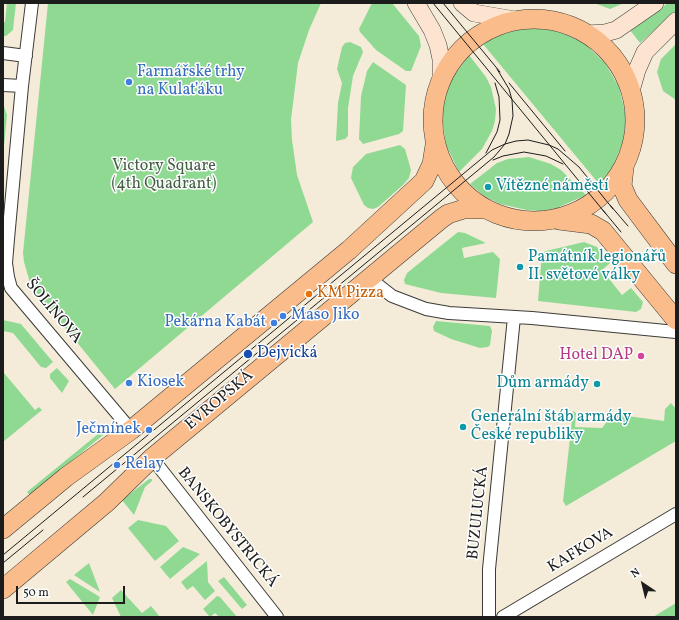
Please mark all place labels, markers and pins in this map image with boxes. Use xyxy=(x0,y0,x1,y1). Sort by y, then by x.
place label: Farmářské trhy na Kulaťáku xyxy=(137,63,245,101)
marker: Farmářské trhy na Kulaťáku xyxy=(124,77,134,87)
place label: Vítězné náměstí xyxy=(496,177,609,197)
marker: Vítězné náměstí xyxy=(483,182,493,192)
place label: Památník legionářů II. světové války xyxy=(528,248,666,286)
marker: Památník legionářů II. světové války xyxy=(515,262,525,272)
place label: KM Pizza xyxy=(317,284,384,304)
marker: KM Pizza xyxy=(304,289,314,299)
place label: Maso Jiko xyxy=(291,306,359,326)
marker: Maso Jiko xyxy=(278,311,288,321)
place label: Pekárna Kabát xyxy=(164,313,266,333)
marker: Pekárna Kabát xyxy=(269,318,279,328)
place label: Dejvická xyxy=(257,344,317,364)
place label: Hotel DAP xyxy=(559,346,633,366)
marker: Dejvická xyxy=(242,348,254,360)
marker: Hotel DAP xyxy=(636,351,646,361)
place label: Kiosek xyxy=(137,373,184,393)
place label: Dům armády xyxy=(496,374,589,394)
marker: Kiosek xyxy=(124,378,134,388)
marker: Dům armády xyxy=(592,379,602,389)
place label: Generální štáb armády České republiky xyxy=(471,408,631,446)
place label: Ječmínek xyxy=(76,420,141,440)
marker: Generální štáb armády České republiky xyxy=(458,422,468,432)
marker: Ječmínek xyxy=(144,425,154,435)
place label: Relay xyxy=(125,455,164,475)
marker: Relay xyxy=(112,460,122,470)

